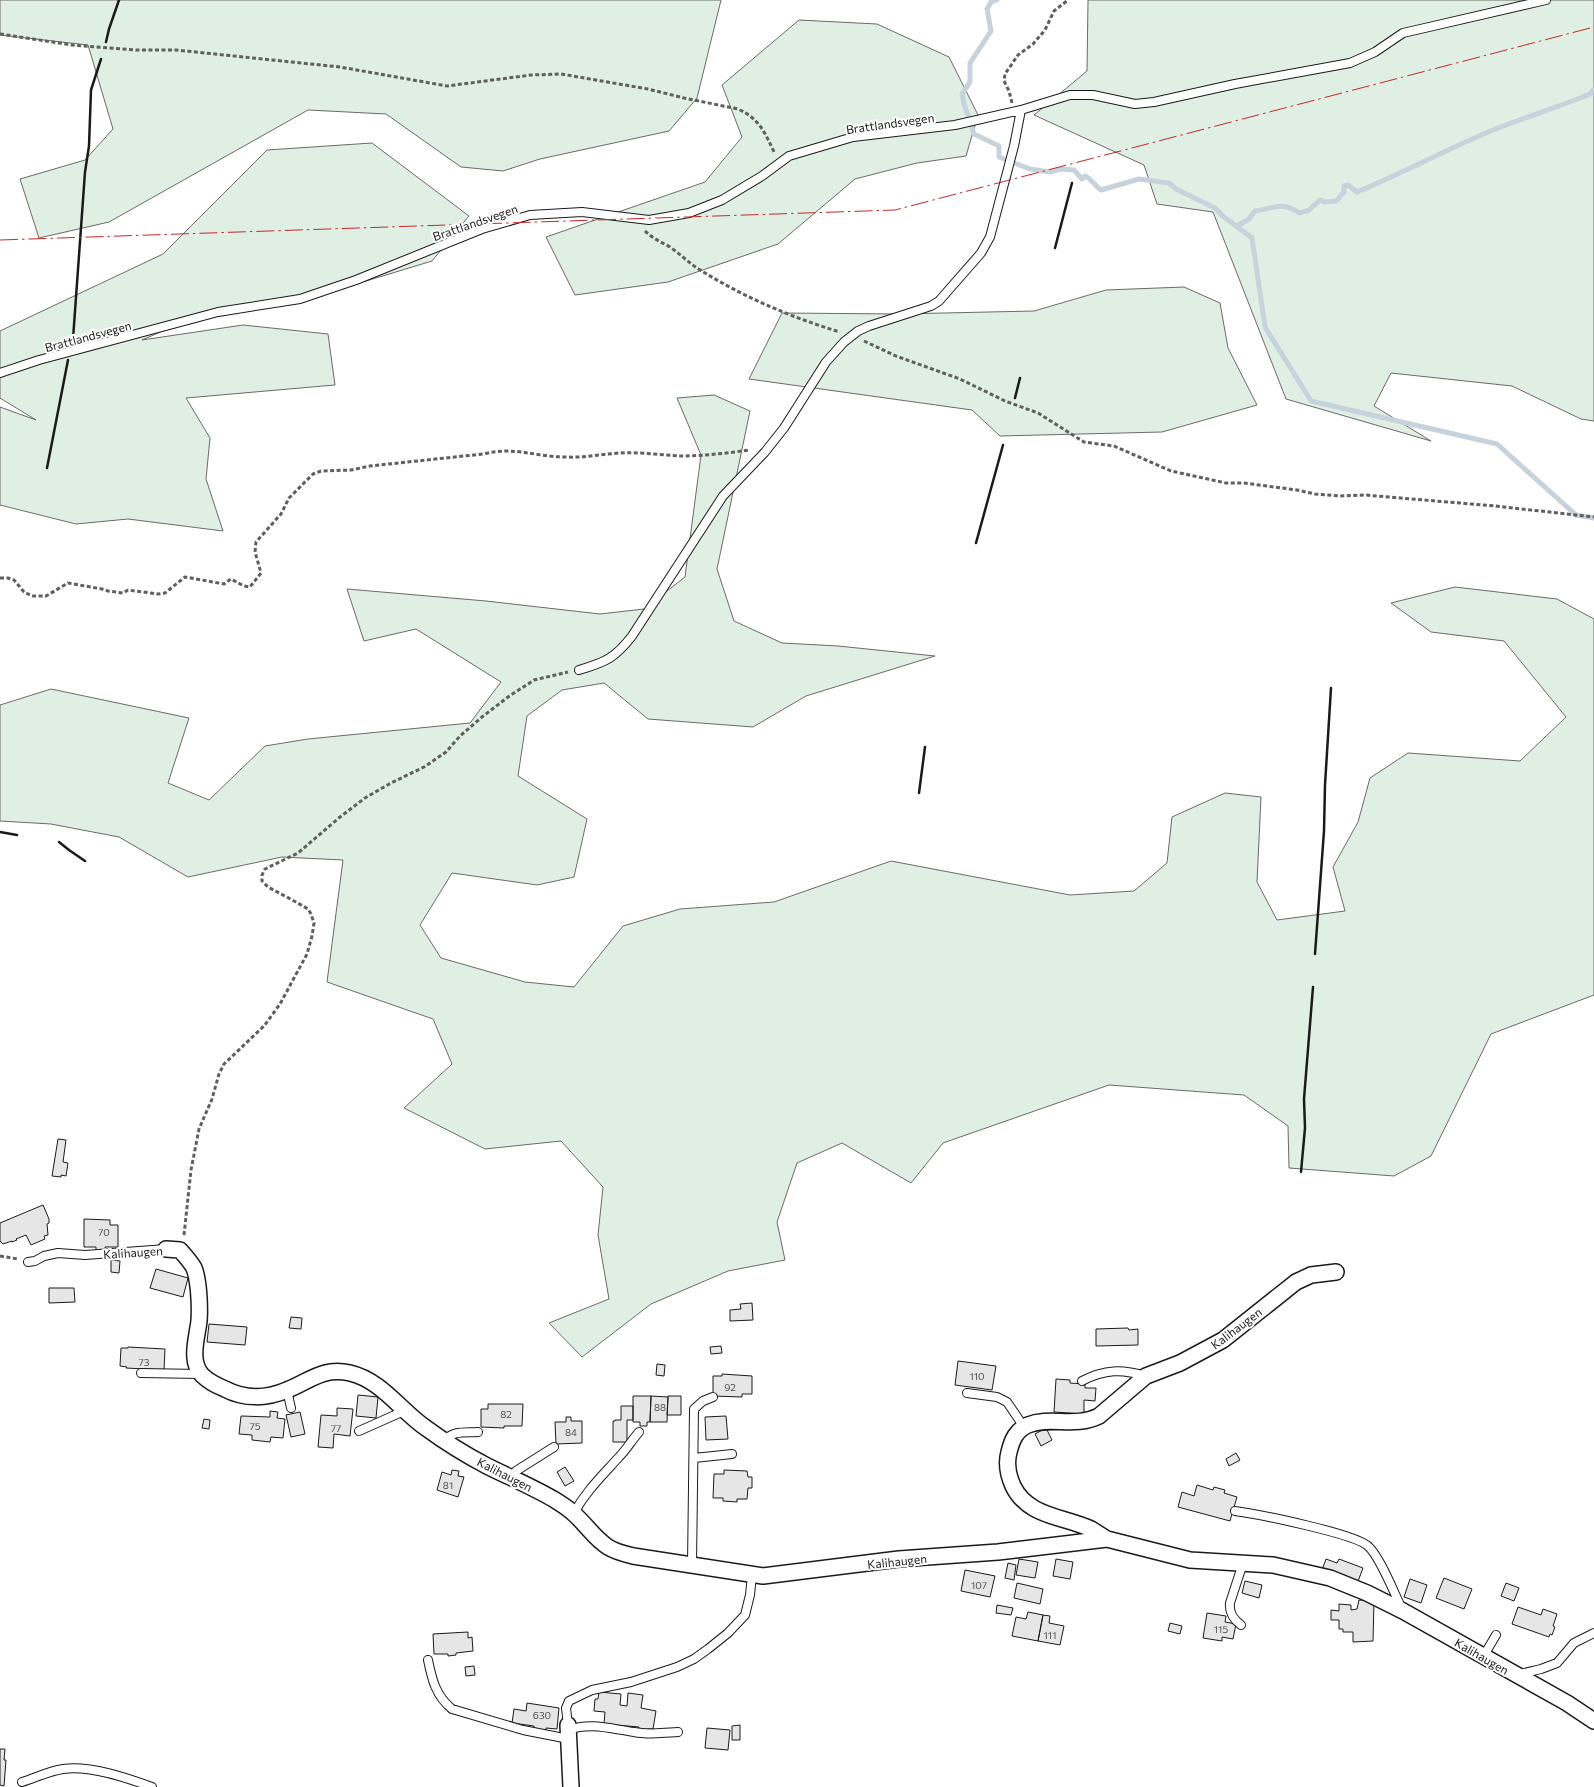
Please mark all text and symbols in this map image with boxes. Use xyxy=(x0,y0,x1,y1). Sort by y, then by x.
street label: Brattlandsvegen xyxy=(845,110,935,136)
street label: Brattlandsvegen xyxy=(431,201,519,243)
street label: Brattlandsvegen xyxy=(43,318,133,354)
house number: 70 xyxy=(98,1226,110,1238)
street label: Kalihaugen xyxy=(103,1243,163,1261)
street label: Kalihaugen xyxy=(1208,1304,1264,1352)
house number: 73 xyxy=(139,1356,150,1368)
house number: 110 xyxy=(969,1370,985,1382)
house number: 92 xyxy=(724,1381,736,1393)
house number: 88 xyxy=(654,1401,666,1413)
house number: 82 xyxy=(500,1408,512,1420)
house number: 75 xyxy=(250,1420,261,1432)
house number: 77 xyxy=(331,1422,341,1434)
house number: 84 xyxy=(565,1426,577,1438)
street label: Kalihaugen xyxy=(475,1454,535,1494)
house number: 81 xyxy=(443,1479,453,1491)
street label: Kalihaugen xyxy=(866,1551,928,1571)
house number: 107 xyxy=(971,1579,987,1591)
house number: 115 xyxy=(1214,1623,1228,1635)
house number: 111 xyxy=(1044,1629,1056,1641)
street label: Kalihaugen xyxy=(1453,1635,1511,1677)
house number: 630 xyxy=(533,1709,551,1721)

